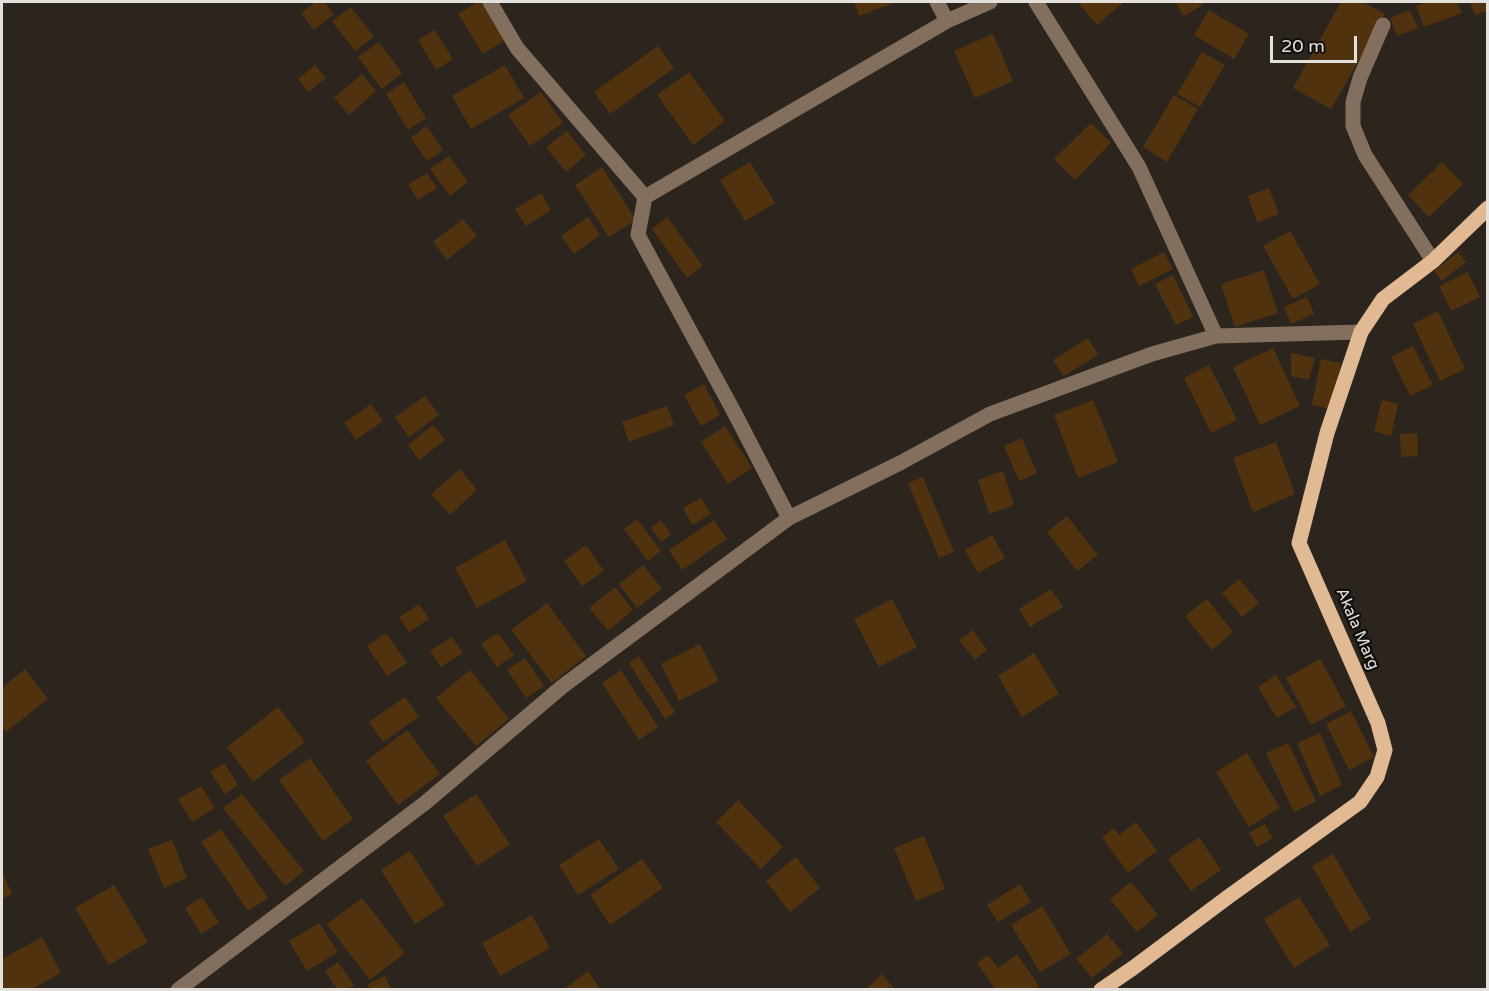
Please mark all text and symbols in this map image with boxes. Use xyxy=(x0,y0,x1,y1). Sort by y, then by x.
scale bar xyxy=(1273,24,1360,62)
text: 20 m xyxy=(1281,35,1325,57)
street label: Akala Marg xyxy=(1331,585,1383,673)

